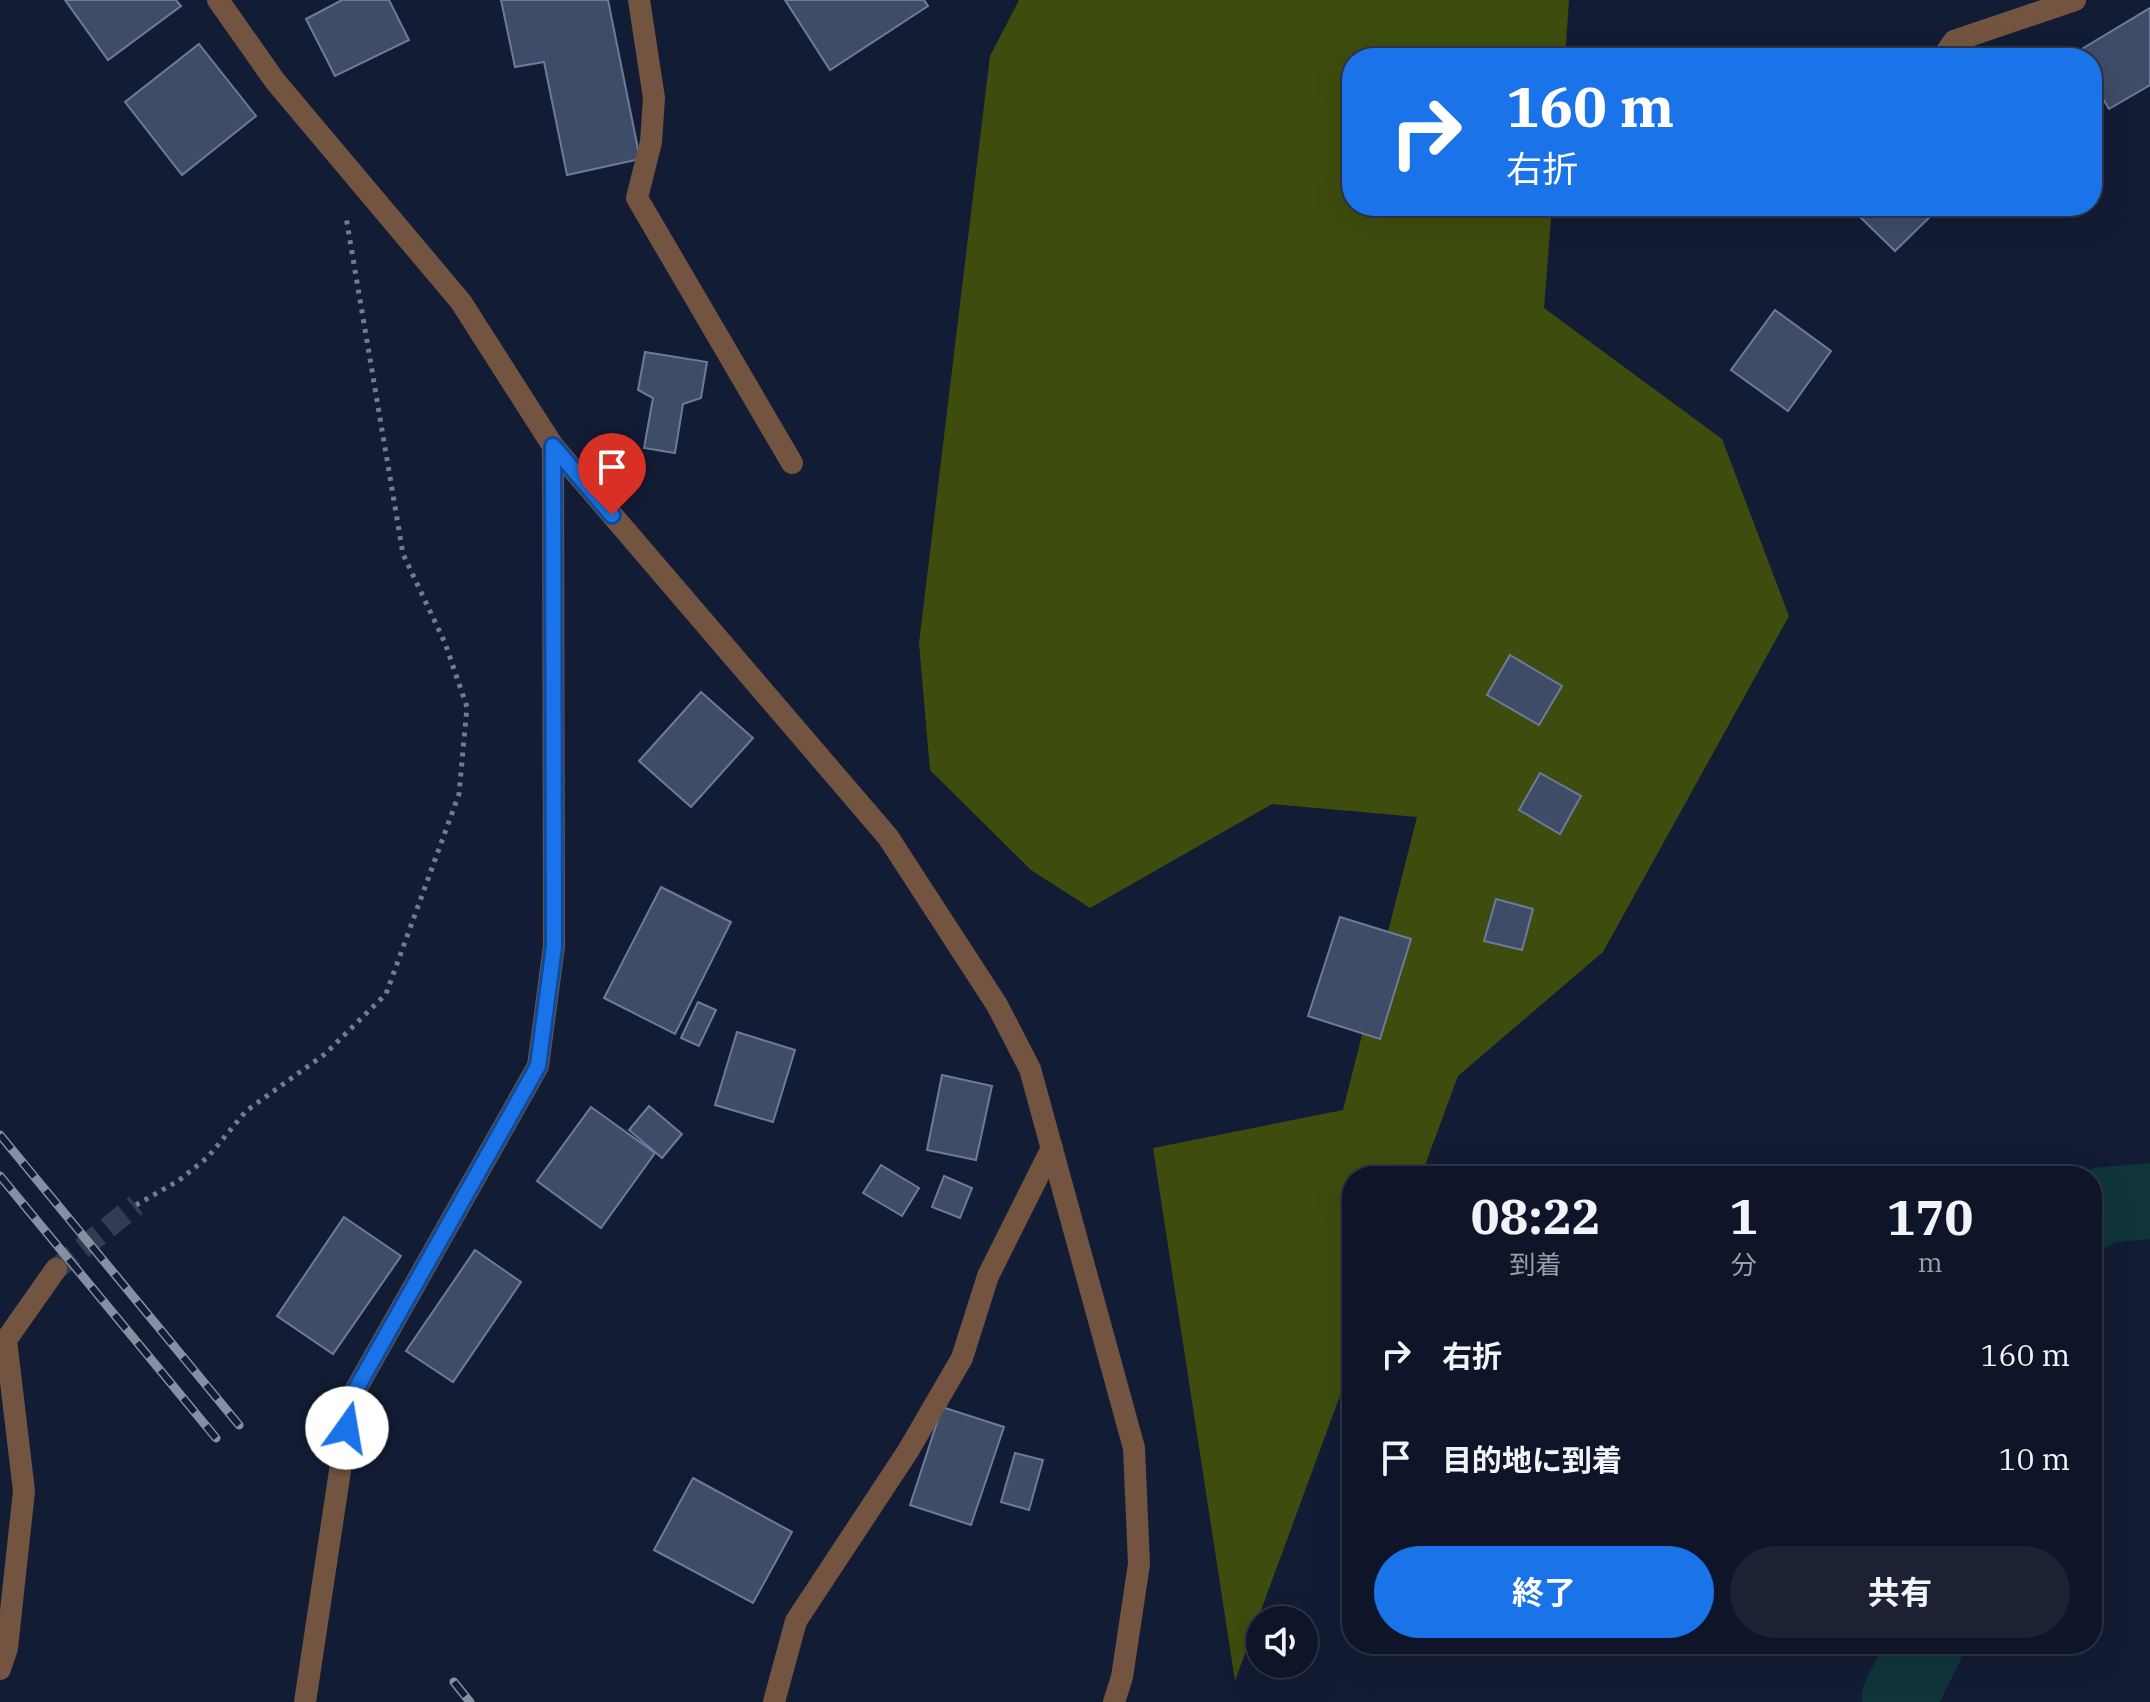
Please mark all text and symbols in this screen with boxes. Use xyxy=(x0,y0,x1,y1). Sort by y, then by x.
text: 160 m xyxy=(1506,70,1674,142)
icon: right xyxy=(1374,80,1478,184)
text: 右折 xyxy=(1506,145,1578,192)
pin xyxy=(578,433,646,515)
icon: arrive xyxy=(590,445,634,489)
text: 08:22 xyxy=(1471,1185,1601,1247)
text: 1 xyxy=(1729,1185,1758,1247)
text: 170 xyxy=(1887,1186,1973,1248)
text: m xyxy=(1918,1245,1942,1279)
text: 到着 xyxy=(1510,1247,1562,1281)
text: 分 xyxy=(1731,1247,1757,1281)
icon: right xyxy=(1374,1332,1418,1376)
text: 160 m xyxy=(1980,1335,2070,1374)
text: 右折 xyxy=(1442,1336,1502,1375)
position arrow xyxy=(305,1386,389,1470)
icon: arrive xyxy=(1374,1436,1418,1480)
text: 10 m xyxy=(1998,1439,2070,1478)
text: 目的地に到着 xyxy=(1442,1440,1622,1479)
button: 終了 xyxy=(1374,1546,1714,1638)
button: 共有 xyxy=(1730,1546,2070,1638)
map controls xyxy=(1246,1606,1318,1678)
button: sound xyxy=(1246,1606,1318,1678)

